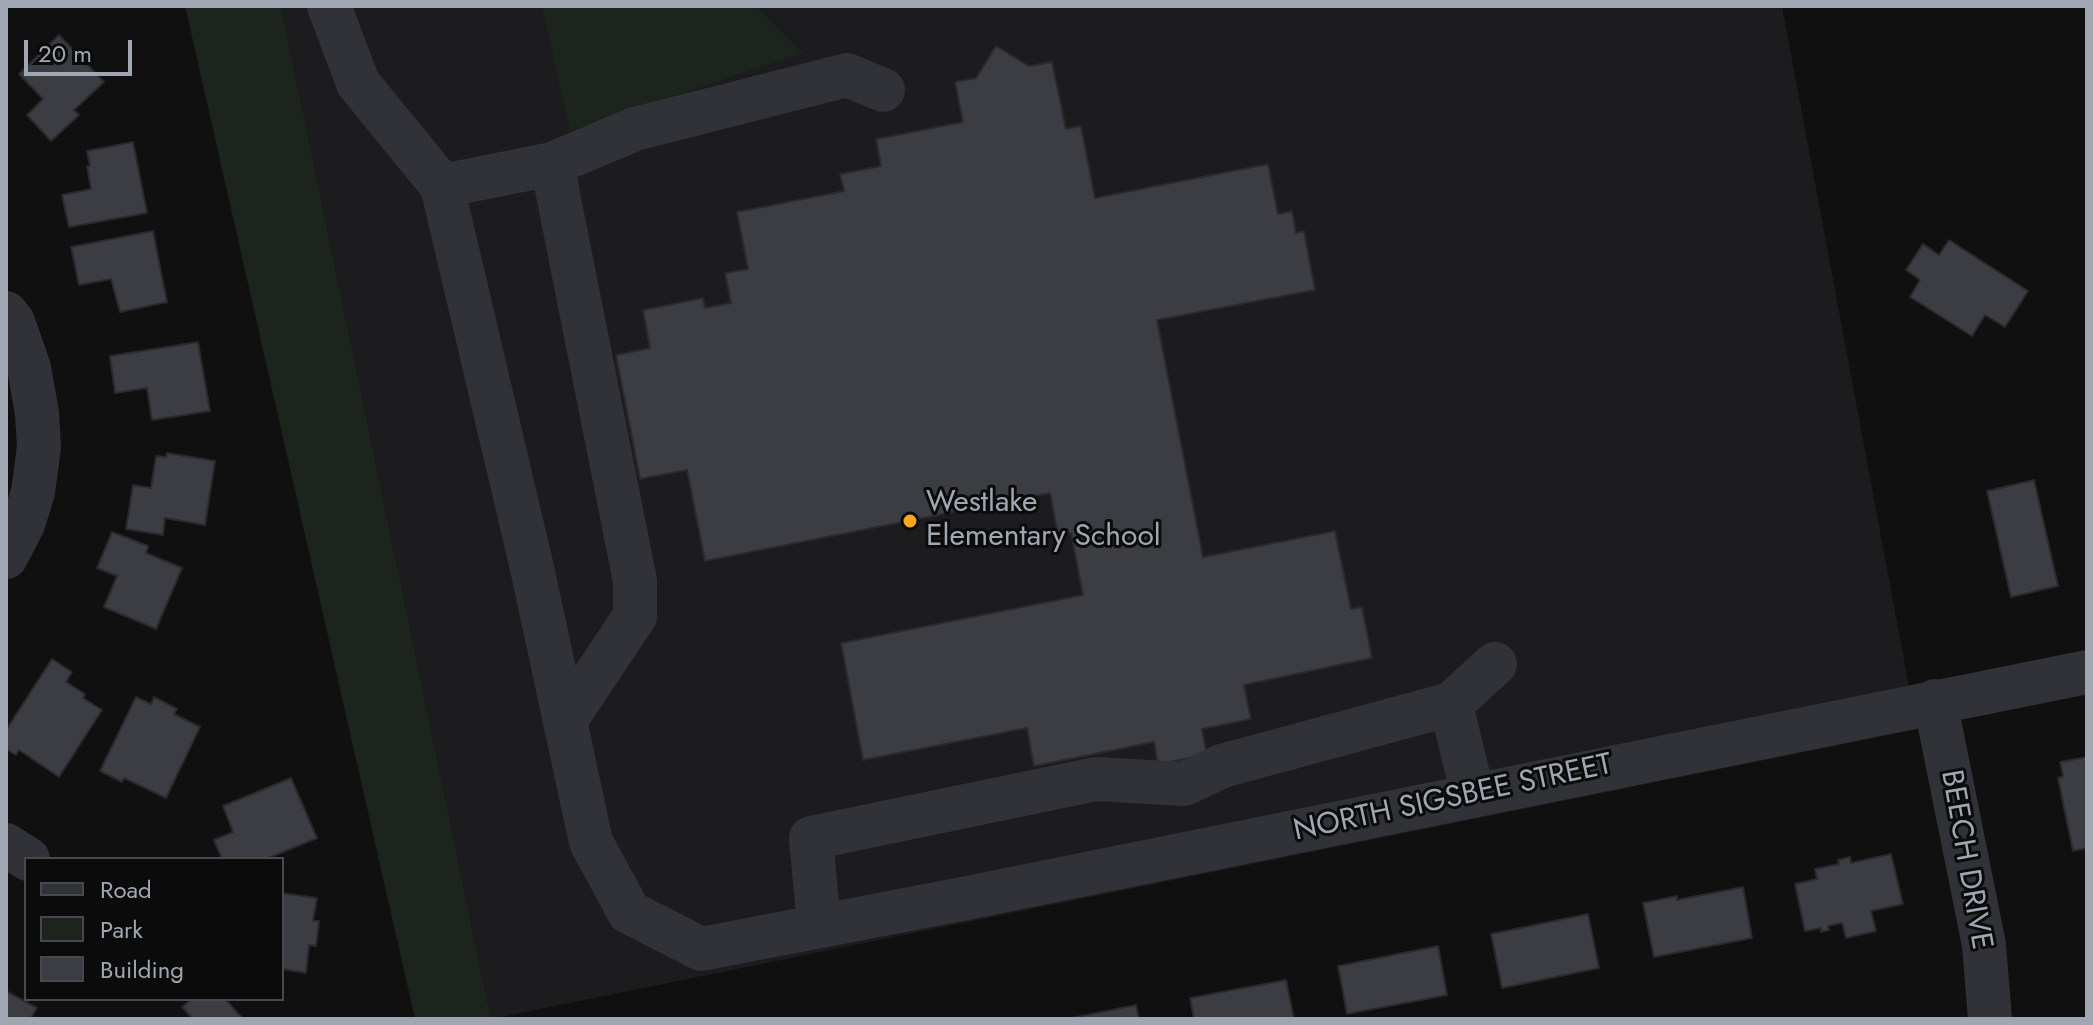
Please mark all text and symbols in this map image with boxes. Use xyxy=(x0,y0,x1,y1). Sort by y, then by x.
scale bar xyxy=(28,24,136,74)
text: 20 m xyxy=(38,36,92,71)
place label: Westlake Elementary School xyxy=(926,486,1161,556)
marker: Westlake Elementary School xyxy=(901,512,919,530)
street label: NORTH SIGSBEE STREET xyxy=(1291,748,1615,850)
street label: BEECH DRIVE xyxy=(1932,767,1998,953)
legend xyxy=(24,857,284,1001)
text: Road xyxy=(100,872,152,907)
text: Park xyxy=(100,912,143,947)
text: Building xyxy=(100,952,184,987)

